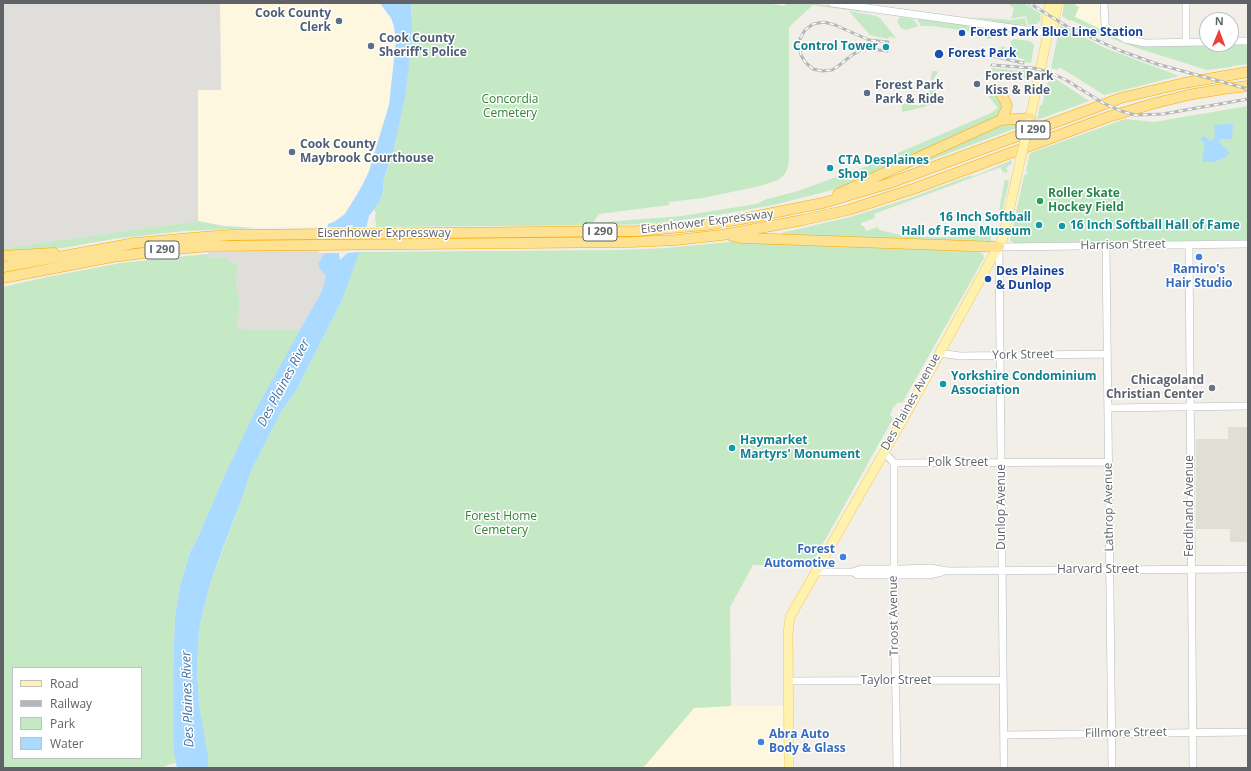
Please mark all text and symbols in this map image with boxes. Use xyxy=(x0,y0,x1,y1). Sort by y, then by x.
place label: Cook County Clerk xyxy=(255,7,331,35)
north arrow xyxy=(1199,12,1239,52)
text: N xyxy=(1215,13,1224,28)
marker: Cook County Clerk xyxy=(334,16,344,26)
place label: Forest Park Blue Line Station xyxy=(970,26,1143,40)
marker: Forest Park Blue Line Station xyxy=(957,28,967,38)
place label: Cook County Sheriff's Police xyxy=(379,32,467,60)
place label: Control Tower xyxy=(793,40,878,54)
marker: Cook County Sheriff's Police xyxy=(366,41,376,51)
marker: Control Tower xyxy=(881,42,891,52)
place label: Forest Park xyxy=(948,47,1017,61)
marker: Forest Park xyxy=(933,48,945,60)
place label: Forest Park Kiss & Ride xyxy=(985,70,1054,98)
place label: Forest Park Park & Ride xyxy=(875,79,944,107)
marker: Forest Park Kiss & Ride xyxy=(972,79,982,89)
marker: Forest Park Park & Ride xyxy=(862,88,872,98)
park label: Concordia Cemetery xyxy=(481,93,539,121)
road number: I 290 xyxy=(1016,121,1050,139)
place label: Cook County Maybrook Courthouse xyxy=(300,138,434,166)
marker: Cook County Maybrook Courthouse xyxy=(287,147,297,157)
place label: CTA Desplaines Shop xyxy=(838,154,929,182)
marker: CTA Desplaines Shop xyxy=(825,163,835,173)
place label: Roller Skate Hockey Field xyxy=(1048,187,1124,215)
marker: Roller Skate Hockey Field xyxy=(1035,196,1045,206)
street label: Eisenhower Expressway xyxy=(640,207,774,237)
place label: 16 Inch Softball Hall of Fame Museum xyxy=(901,211,1031,239)
place label: 16 Inch Softball Hall of Fame xyxy=(1070,219,1240,233)
marker: 16 Inch Softball Hall of Fame Museum xyxy=(1034,220,1044,230)
marker: 16 Inch Softball Hall of Fame xyxy=(1057,221,1067,231)
road number: I 290 xyxy=(583,223,617,241)
street label: Eisenhower Expressway xyxy=(317,227,451,241)
street label: Harrison Street xyxy=(1080,237,1166,253)
road number: I 290 xyxy=(145,241,179,259)
marker: Ramiro's Hair Studio xyxy=(1194,252,1204,262)
place label: Ramiro's Hair Studio xyxy=(1165,263,1233,291)
place label: Des Plaines & Dunlop xyxy=(996,265,1064,293)
marker: Des Plaines & Dunlop xyxy=(983,274,993,284)
water label: Des Plaines River xyxy=(254,337,314,429)
street label: York Street xyxy=(992,347,1054,363)
street label: Des Plaines Avenue xyxy=(878,351,944,453)
place label: Yorkshire Condominium Association xyxy=(951,370,1097,398)
place label: Chicagoland Christian Center xyxy=(1106,374,1204,402)
marker: Yorkshire Condominium Association xyxy=(938,379,948,389)
marker: Chicagoland Christian Center xyxy=(1207,383,1217,393)
place label: Haymarket Martyrs' Monument xyxy=(740,434,860,462)
marker: Haymarket Martyrs' Monument xyxy=(727,443,737,453)
street label: Ferdinand Avenue xyxy=(1183,455,1197,557)
street label: Polk Street xyxy=(928,456,988,470)
street label: Lathrop Avenue xyxy=(1101,462,1117,552)
street label: Dunlop Avenue xyxy=(995,464,1009,550)
park label: Forest Home Cemetery xyxy=(465,510,537,538)
place label: Forest Automotive xyxy=(764,543,835,571)
marker: Forest Automotive xyxy=(838,552,848,562)
street label: Harvard Street xyxy=(1057,563,1139,577)
street label: Troost Avenue xyxy=(886,575,902,657)
water label: Des Plaines River xyxy=(179,650,197,748)
legend xyxy=(12,667,142,759)
street label: Taylor Street xyxy=(860,674,932,688)
text: Road xyxy=(50,675,79,692)
text: Railway xyxy=(50,695,92,712)
text: Park xyxy=(50,715,75,732)
street label: Fillmore Street xyxy=(1085,725,1167,741)
place label: Abra Auto Body & Glass xyxy=(769,728,846,756)
text: Water xyxy=(50,735,84,752)
marker: Abra Auto Body & Glass xyxy=(756,737,766,747)

